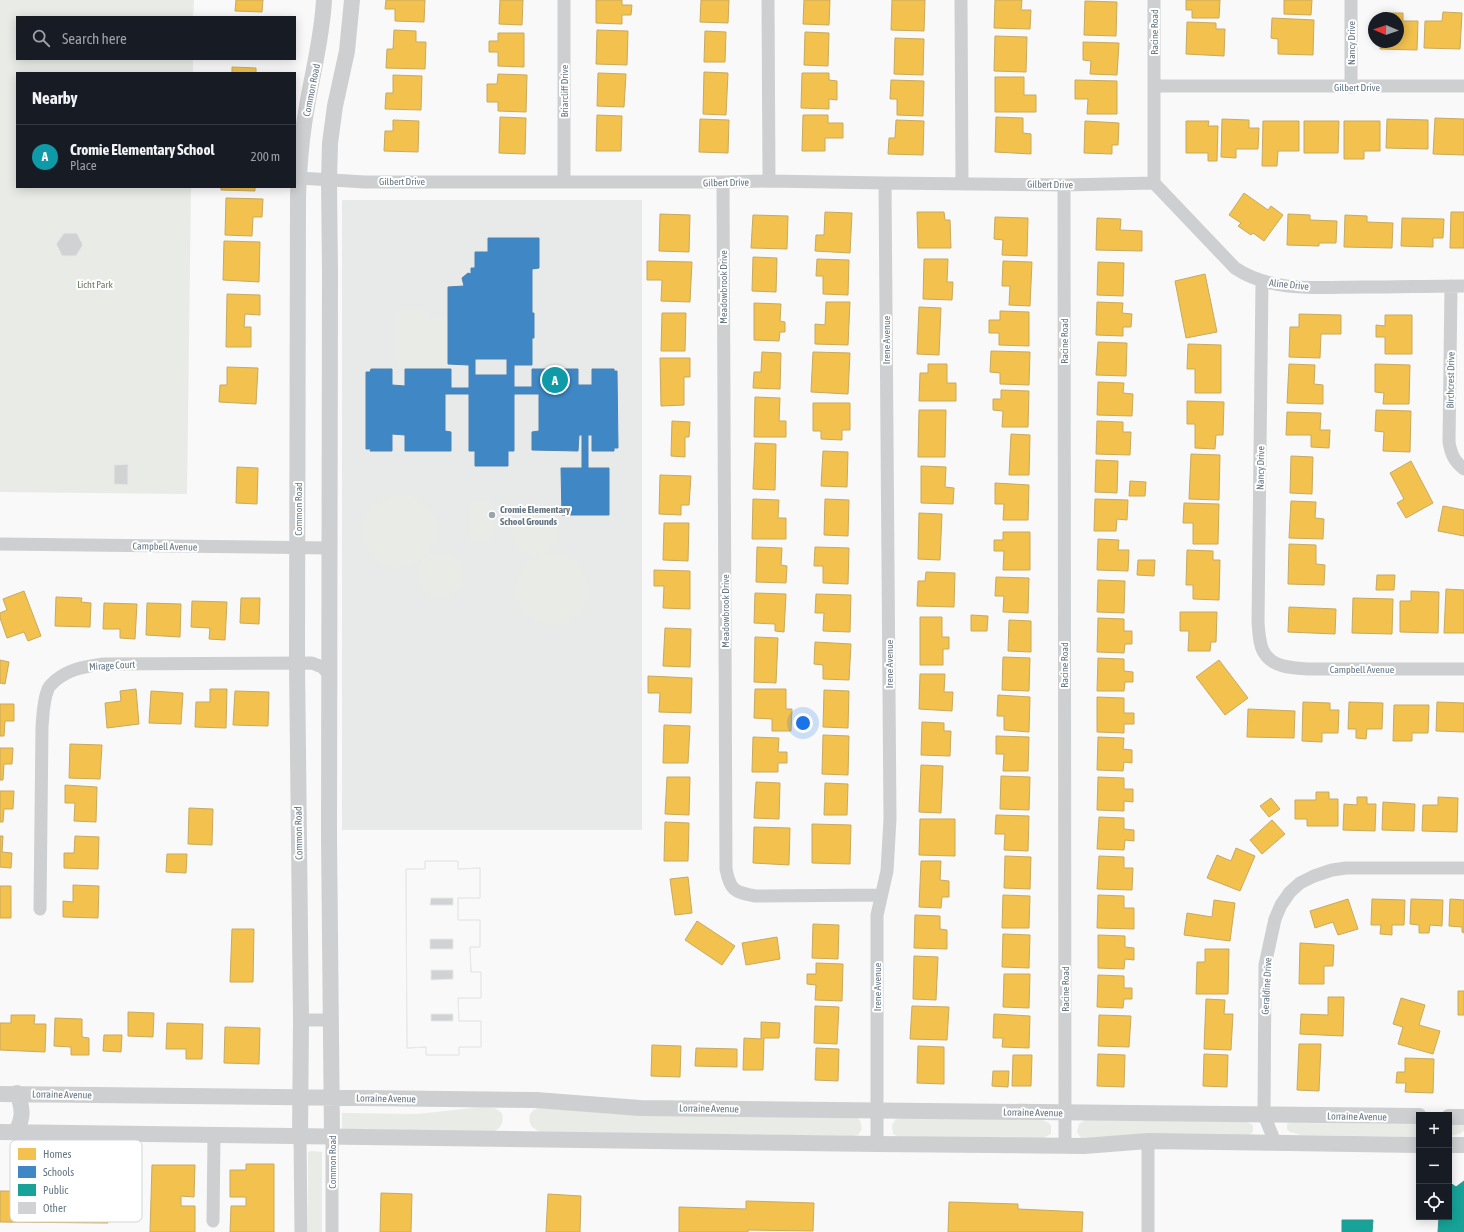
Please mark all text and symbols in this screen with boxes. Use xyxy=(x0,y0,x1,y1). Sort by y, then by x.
street label: Racine Road xyxy=(1149,9,1160,55)
north arrow xyxy=(1368,12,1404,48)
search box xyxy=(16,16,296,60)
street label: Nancy Drive xyxy=(1346,21,1357,65)
icon: search xyxy=(30,27,52,49)
text: Search here xyxy=(62,30,127,47)
street label: Common Road xyxy=(301,62,322,117)
street label: Briarcliff Drive xyxy=(559,64,570,117)
street label: Gilbert Drive xyxy=(1334,82,1380,93)
text: Nearby xyxy=(32,88,78,108)
text: Cromie Elementary School xyxy=(70,141,214,158)
text: A xyxy=(42,149,48,164)
text: 200 m xyxy=(251,149,280,164)
text: Place xyxy=(70,158,97,173)
street label: Gilbert Drive xyxy=(379,176,425,187)
street label: Gilbert Drive xyxy=(703,177,750,188)
street label: Gilbert Drive xyxy=(1027,179,1074,190)
street label: Meadowbrook Drive xyxy=(718,250,729,324)
street label: Aline Drive xyxy=(1268,277,1310,292)
park label: Licht Park xyxy=(77,279,113,290)
street label: Irene Avenue xyxy=(881,315,892,364)
street label: Racine Road xyxy=(1059,318,1070,364)
street label: Birchcrest Drive xyxy=(1445,351,1457,409)
pin: A xyxy=(542,365,568,395)
street label: Nancy Drive xyxy=(1255,445,1266,490)
street label: Common Road xyxy=(293,482,304,536)
place label: Cromie Elementary School Grounds xyxy=(500,504,571,527)
marker: Cromie Elementary School Grounds xyxy=(487,510,497,520)
street label: Campbell Avenue xyxy=(133,540,198,553)
street label: Meadowbrook Drive xyxy=(720,574,731,648)
street label: Irene Avenue xyxy=(884,639,895,688)
street label: Racine Road xyxy=(1059,642,1070,688)
street label: Mirage Court xyxy=(89,659,135,672)
street label: Campbell Avenue xyxy=(1330,664,1395,675)
your location xyxy=(793,713,813,733)
street label: Common Road xyxy=(293,806,304,860)
street label: Geraldine Drive xyxy=(1260,957,1274,1015)
street label: Irene Avenue xyxy=(872,962,883,1011)
street label: Racine Road xyxy=(1060,966,1071,1012)
street label: Lorraine Avenue xyxy=(32,1088,92,1101)
street label: Lorraine Avenue xyxy=(356,1092,416,1105)
street label: Lorraine Avenue xyxy=(679,1102,739,1115)
street label: Lorraine Avenue xyxy=(1003,1106,1063,1119)
street label: Lorraine Avenue xyxy=(1327,1110,1387,1123)
map controls xyxy=(1416,1112,1452,1220)
button: + xyxy=(1416,1112,1452,1148)
street label: Common Road xyxy=(327,1135,338,1189)
legend xyxy=(10,1140,142,1222)
text: Homes xyxy=(43,1148,71,1160)
button: − xyxy=(1416,1148,1452,1184)
text: Schools xyxy=(43,1166,74,1178)
text: Public xyxy=(43,1184,69,1196)
button: locate xyxy=(1416,1184,1452,1220)
text: Other xyxy=(43,1202,67,1214)

